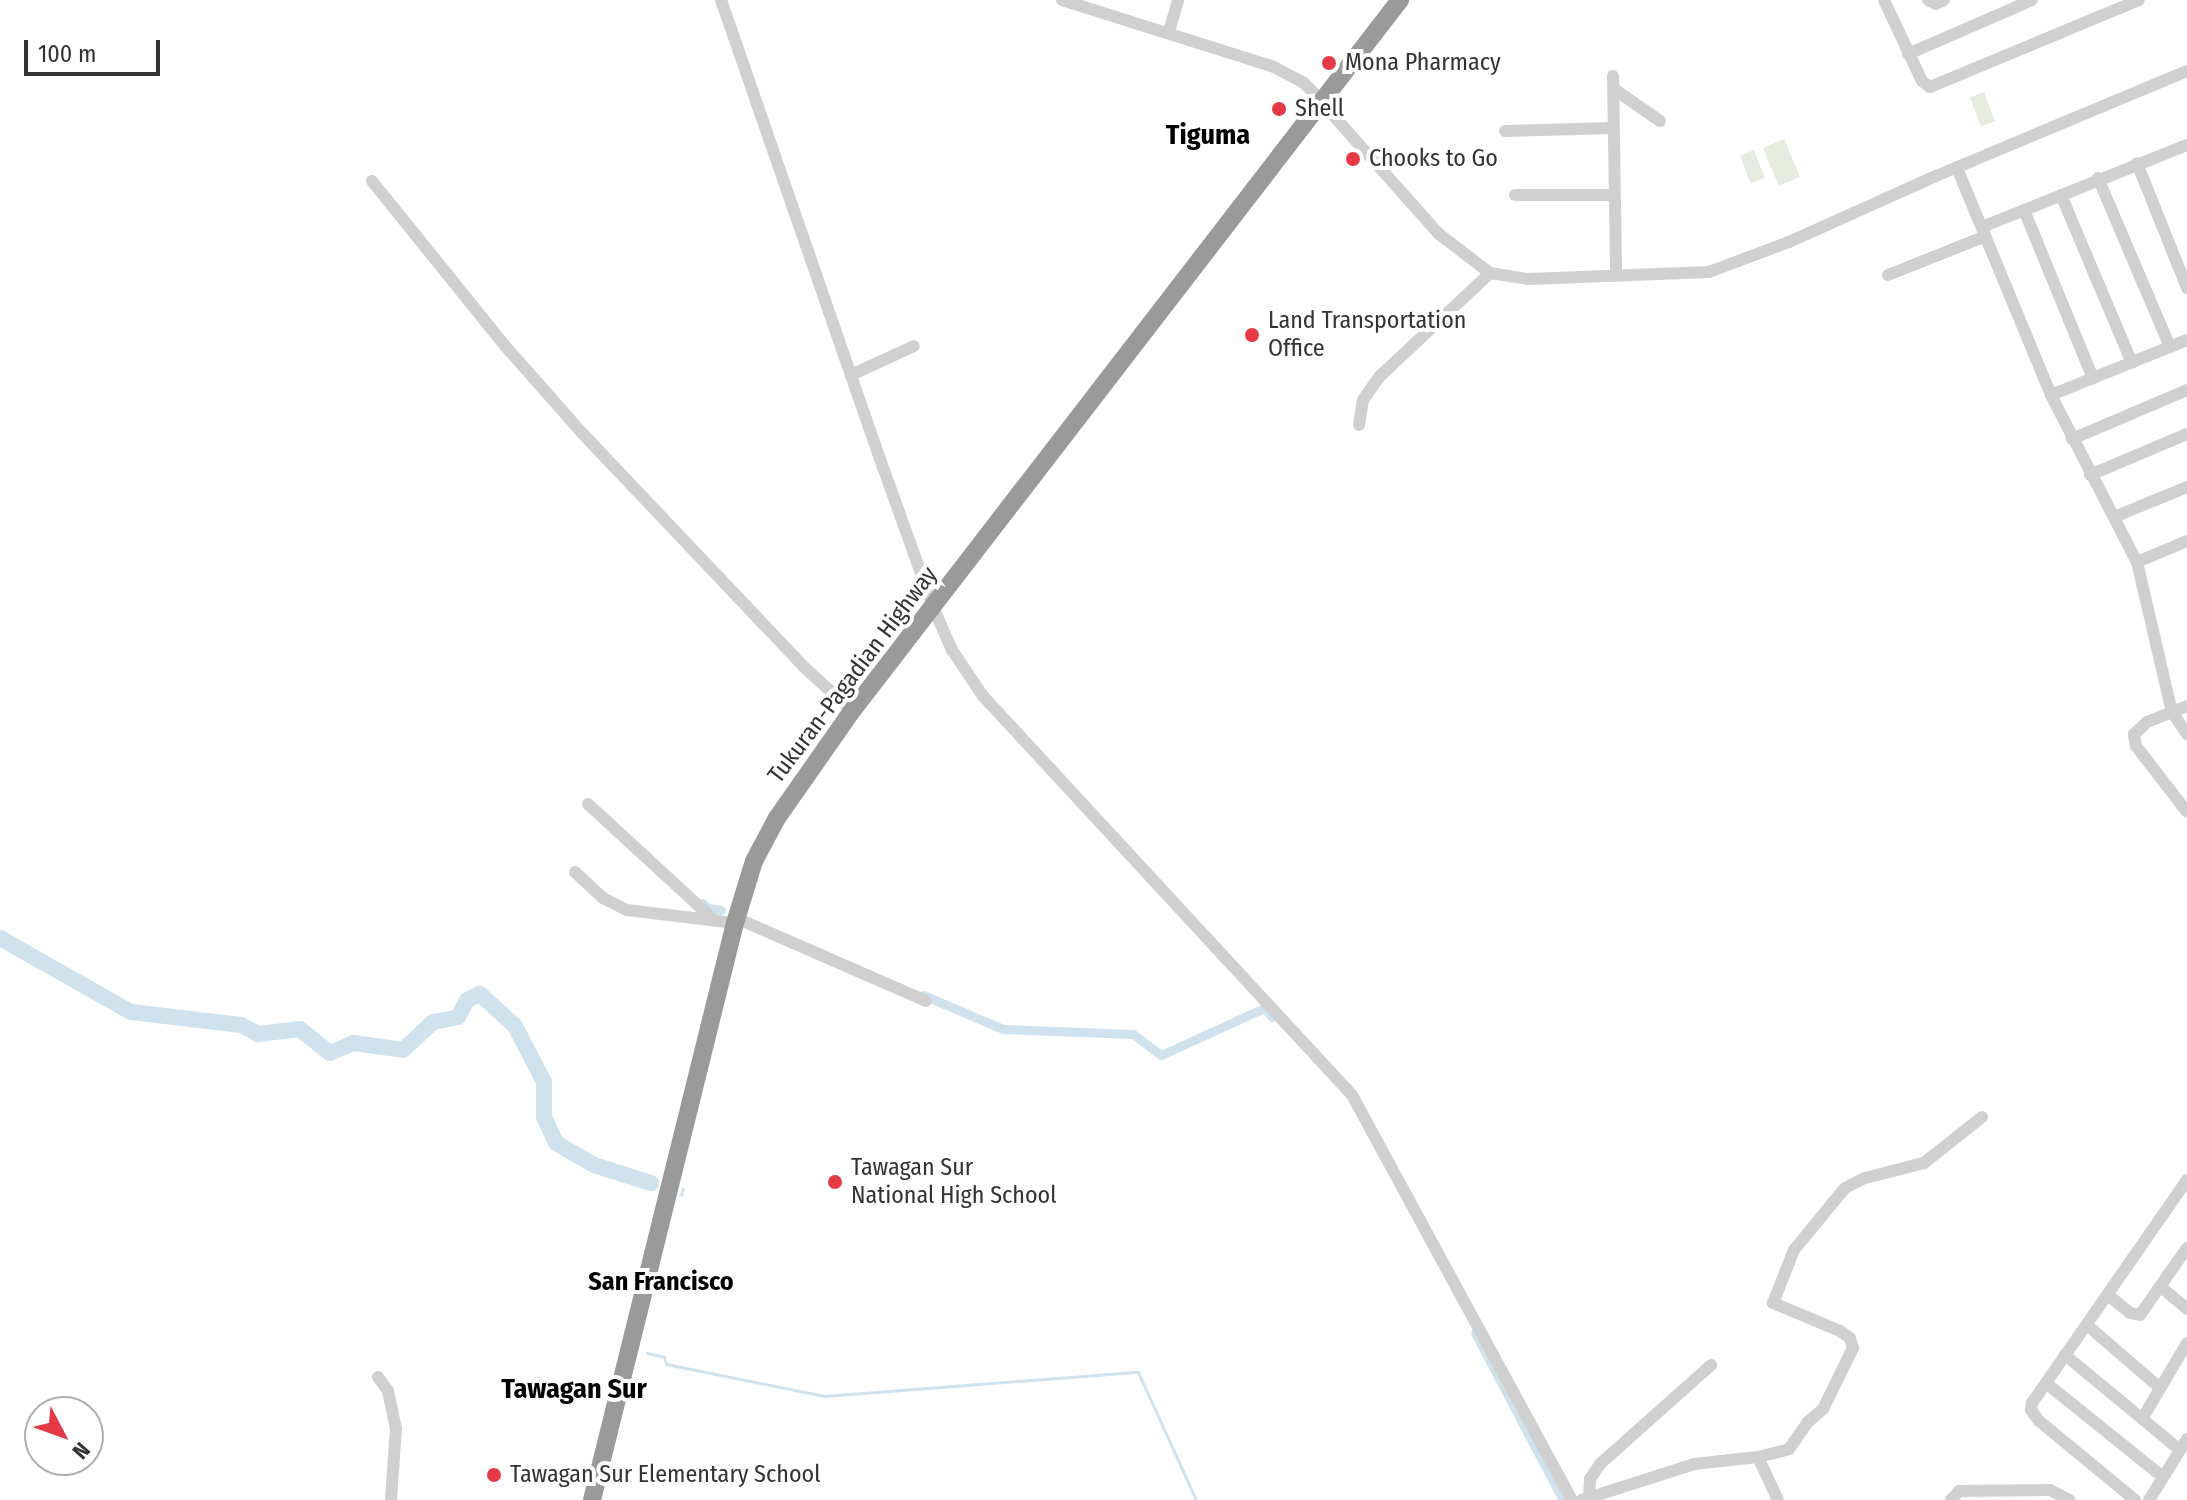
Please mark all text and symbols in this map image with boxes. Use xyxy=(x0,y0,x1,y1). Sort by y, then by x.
scale bar xyxy=(28,24,164,74)
text: 100 m xyxy=(38,40,96,68)
place label: Mona Pharmacy xyxy=(1345,49,1501,77)
marker: Mona Pharmacy xyxy=(1320,54,1338,72)
place label: Shell xyxy=(1295,95,1344,123)
marker: Shell xyxy=(1270,100,1288,118)
district label: Tiguma xyxy=(1166,118,1250,152)
place label: Chooks to Go xyxy=(1369,145,1498,173)
marker: Chooks to Go xyxy=(1344,150,1362,168)
place label: Land Transportation Office xyxy=(1268,307,1466,363)
marker: Land Transportation Office xyxy=(1243,326,1261,344)
street label: Tukuran-Pagadian Highway xyxy=(762,561,944,789)
place label: Tawagan Sur National High School xyxy=(851,1154,1057,1210)
marker: Tawagan Sur National High School xyxy=(826,1173,844,1191)
district label: San Francisco xyxy=(588,1266,734,1298)
district label: Tawagan Sur xyxy=(501,1372,647,1406)
north arrow xyxy=(24,1396,104,1476)
text: N xyxy=(66,1437,95,1465)
place label: Tawagan Sur Elementary School xyxy=(510,1461,821,1489)
marker: Tawagan Sur Elementary School xyxy=(485,1466,503,1484)

